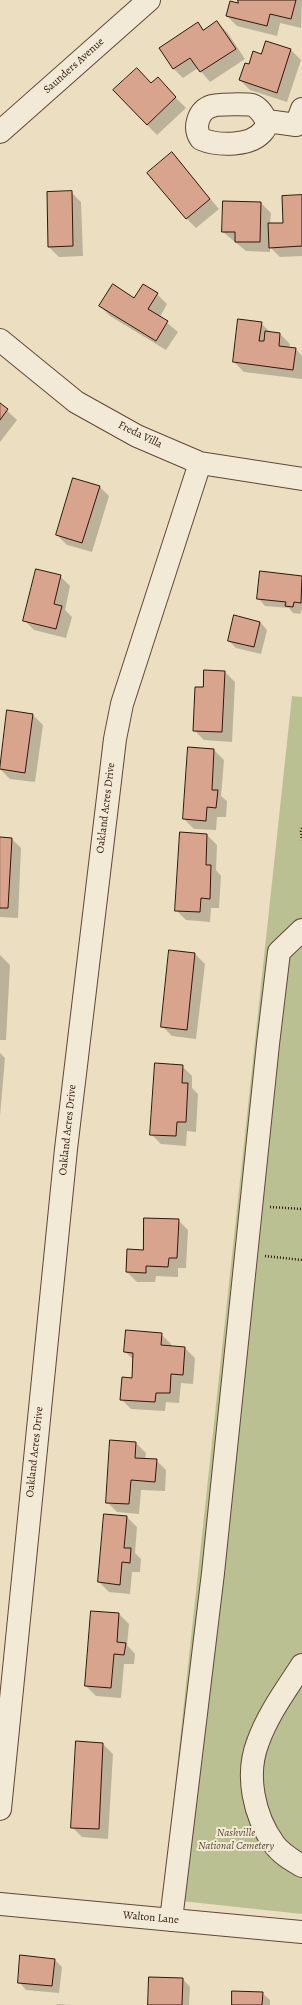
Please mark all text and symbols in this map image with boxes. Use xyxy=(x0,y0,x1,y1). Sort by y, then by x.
street label: Saunders Avenue xyxy=(41,35,107,97)
street label: Freda Villa xyxy=(116,419,164,451)
street label: Oakland Acres Drive xyxy=(94,762,118,854)
street label: Oakland Acres Drive xyxy=(57,1084,79,1176)
street label: Oakland Acres Drive xyxy=(24,1406,46,1498)
park label: Nashville National Cemetery xyxy=(198,1826,274,1852)
street label: Walton Lane xyxy=(122,1909,180,1927)

